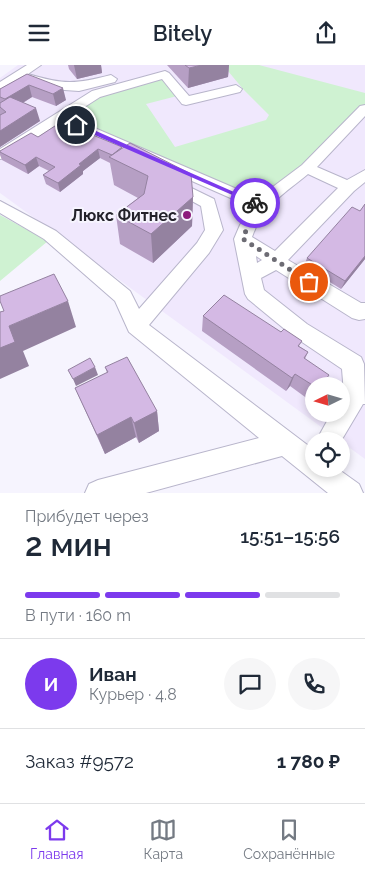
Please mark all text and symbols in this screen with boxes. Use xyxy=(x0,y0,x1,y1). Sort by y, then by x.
icon: menu xyxy=(25,19,53,47)
icon: share xyxy=(312,19,340,47)
text: Bitely xyxy=(153,20,212,46)
pin xyxy=(55,104,97,146)
icon: home xyxy=(62,111,90,139)
courier xyxy=(230,178,280,228)
icon: bike xyxy=(241,189,269,217)
place label: Люкс Фитнес xyxy=(71,206,177,225)
marker: Люкс Фитнес xyxy=(181,209,193,221)
pin xyxy=(288,261,330,303)
icon: bag xyxy=(295,268,323,296)
north arrow xyxy=(305,377,350,423)
map controls xyxy=(305,377,350,477)
button: locate xyxy=(305,432,350,477)
text: Прибудет через xyxy=(25,507,149,526)
text: 15:51–15:56 xyxy=(240,525,340,547)
text: 2 мин xyxy=(25,526,112,563)
text: В пути · 160 m xyxy=(25,606,131,625)
button: chat xyxy=(224,658,276,710)
button: phone xyxy=(288,658,340,710)
text: Иван xyxy=(89,663,137,685)
text: И xyxy=(44,673,58,695)
text: Курьер · 4.8 xyxy=(89,685,177,704)
text: Заказ #9572 xyxy=(25,750,134,772)
text: 1 780 ₽ xyxy=(277,750,340,772)
tab: Главная xyxy=(30,816,83,862)
tab: Карта xyxy=(144,816,183,862)
tab: Сохранённые xyxy=(243,816,335,862)

